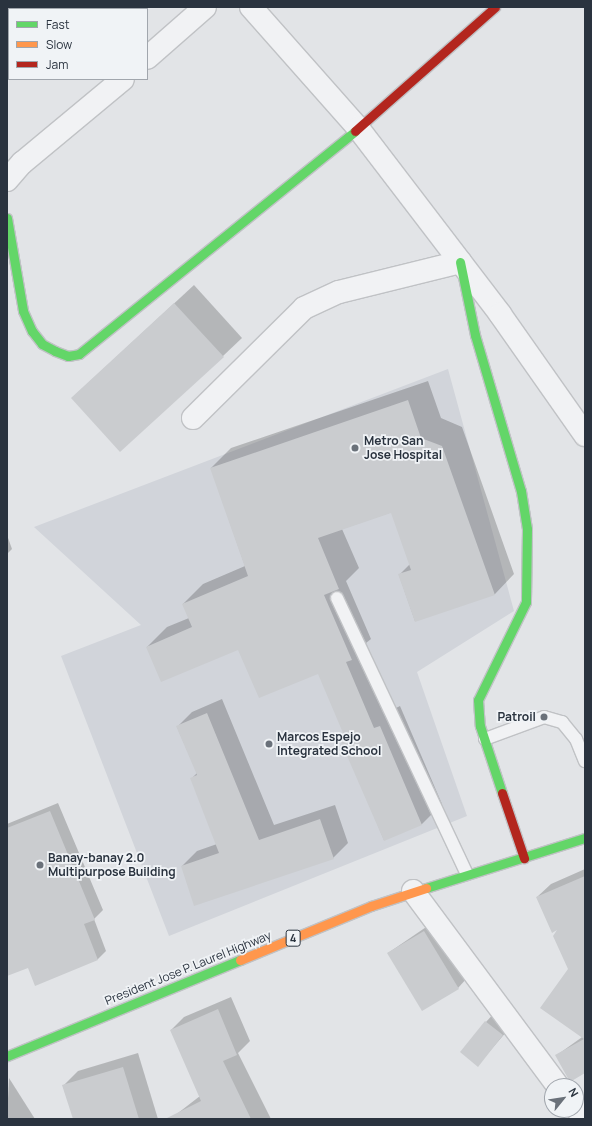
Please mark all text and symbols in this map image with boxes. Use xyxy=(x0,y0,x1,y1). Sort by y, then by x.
legend xyxy=(8,8,148,80)
text: Fast xyxy=(46,16,70,33)
text: Slow xyxy=(46,36,72,53)
text: Jam xyxy=(46,56,68,73)
place label: Metro San Jose Hospital xyxy=(364,434,442,462)
marker: Metro San Jose Hospital xyxy=(349,442,361,454)
place label: Patroil xyxy=(498,710,536,724)
marker: Patroil xyxy=(539,712,549,722)
place label: Marcos Espejo Integrated School xyxy=(277,730,381,758)
marker: Marcos Espejo Integrated School xyxy=(264,739,274,749)
place label: Banay-banay 2.0 Multipurpose Building xyxy=(48,851,176,879)
marker: Banay-banay 2.0 Multipurpose Building xyxy=(35,860,45,870)
street label: President Jose P. Laurel Highway xyxy=(103,928,273,1008)
road number: 4 xyxy=(285,929,301,947)
north arrow xyxy=(544,1078,584,1118)
text: N xyxy=(565,1085,582,1099)

